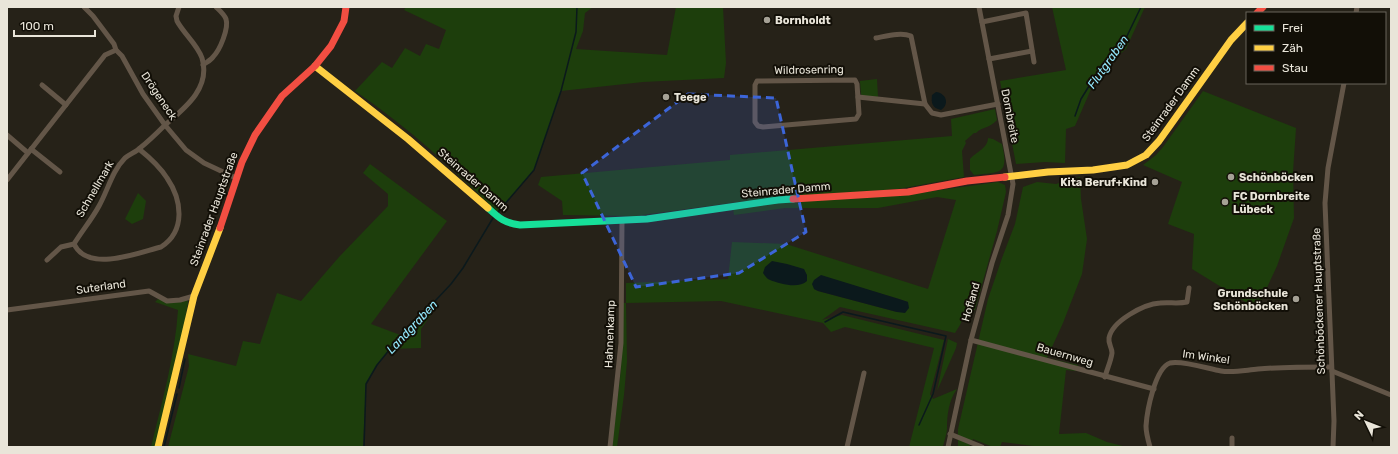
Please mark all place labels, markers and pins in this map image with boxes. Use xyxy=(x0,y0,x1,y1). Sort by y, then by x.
place label: Bornholdt xyxy=(775,14,831,27)
marker: Bornholdt xyxy=(762,15,772,25)
place label: Teege xyxy=(674,91,707,104)
marker: Teege xyxy=(661,92,671,102)
place label: Schönböcken xyxy=(1239,171,1314,184)
marker: Schönböcken xyxy=(1226,172,1236,182)
place label: Kita Beruf+Kind xyxy=(1060,176,1147,189)
marker: Kita Beruf+Kind xyxy=(1150,177,1160,187)
place label: FC Dornbreite Lübeck xyxy=(1233,190,1310,216)
marker: FC Dornbreite Lübeck xyxy=(1220,197,1230,207)
place label: Grundschule Schönböcken xyxy=(1213,287,1288,313)
marker: Grundschule Schönböcken xyxy=(1291,294,1301,304)

